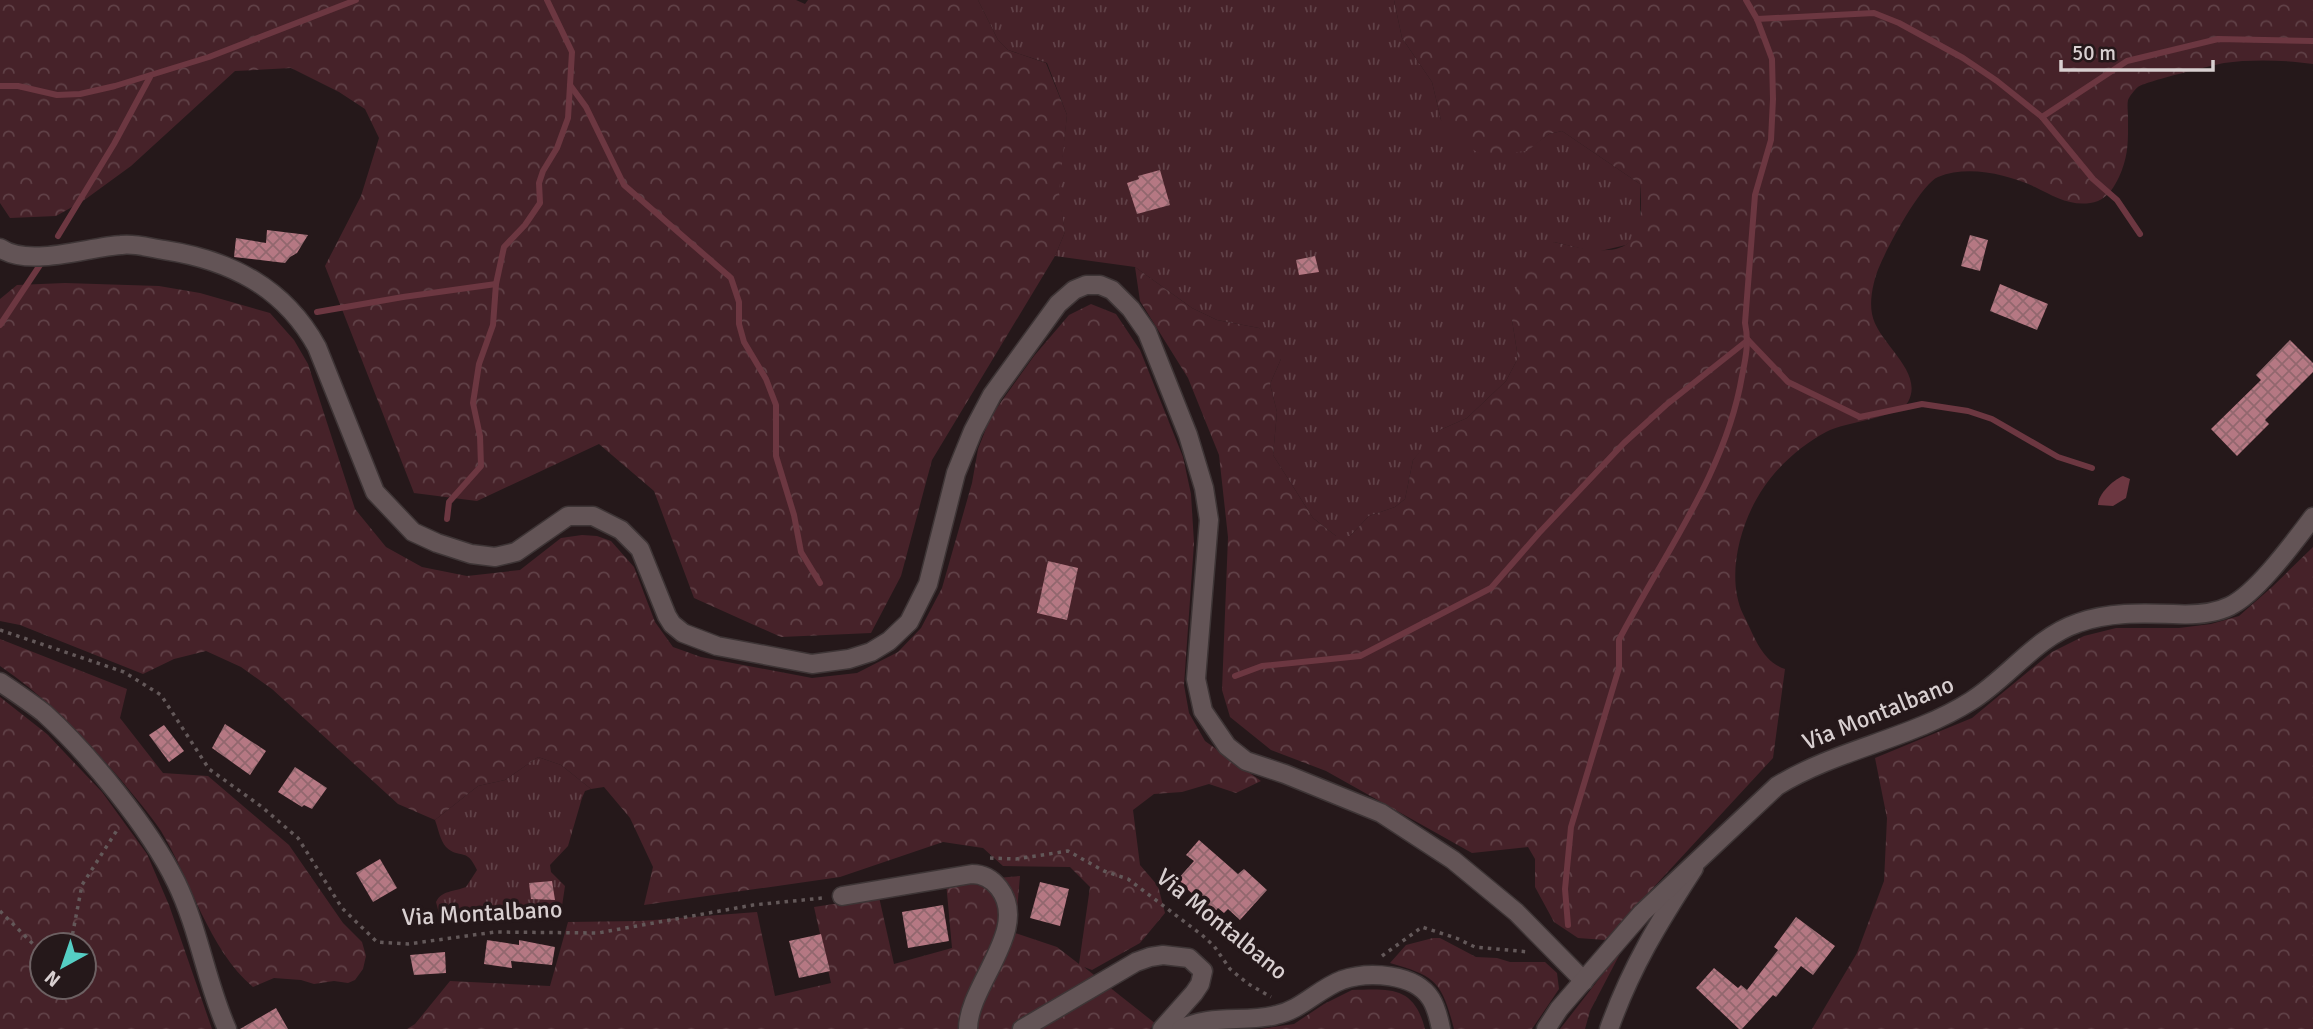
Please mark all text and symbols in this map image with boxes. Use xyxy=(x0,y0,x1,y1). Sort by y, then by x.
scale bar xyxy=(2061,28,2213,72)
text: 50 m xyxy=(2072,40,2116,66)
street label: Via Montalbano xyxy=(1798,669,1958,757)
street label: Via Montalbano xyxy=(1150,862,1294,986)
street label: Via Montalbano xyxy=(401,894,563,932)
north arrow xyxy=(28,931,98,1001)
text: N xyxy=(40,965,65,992)

